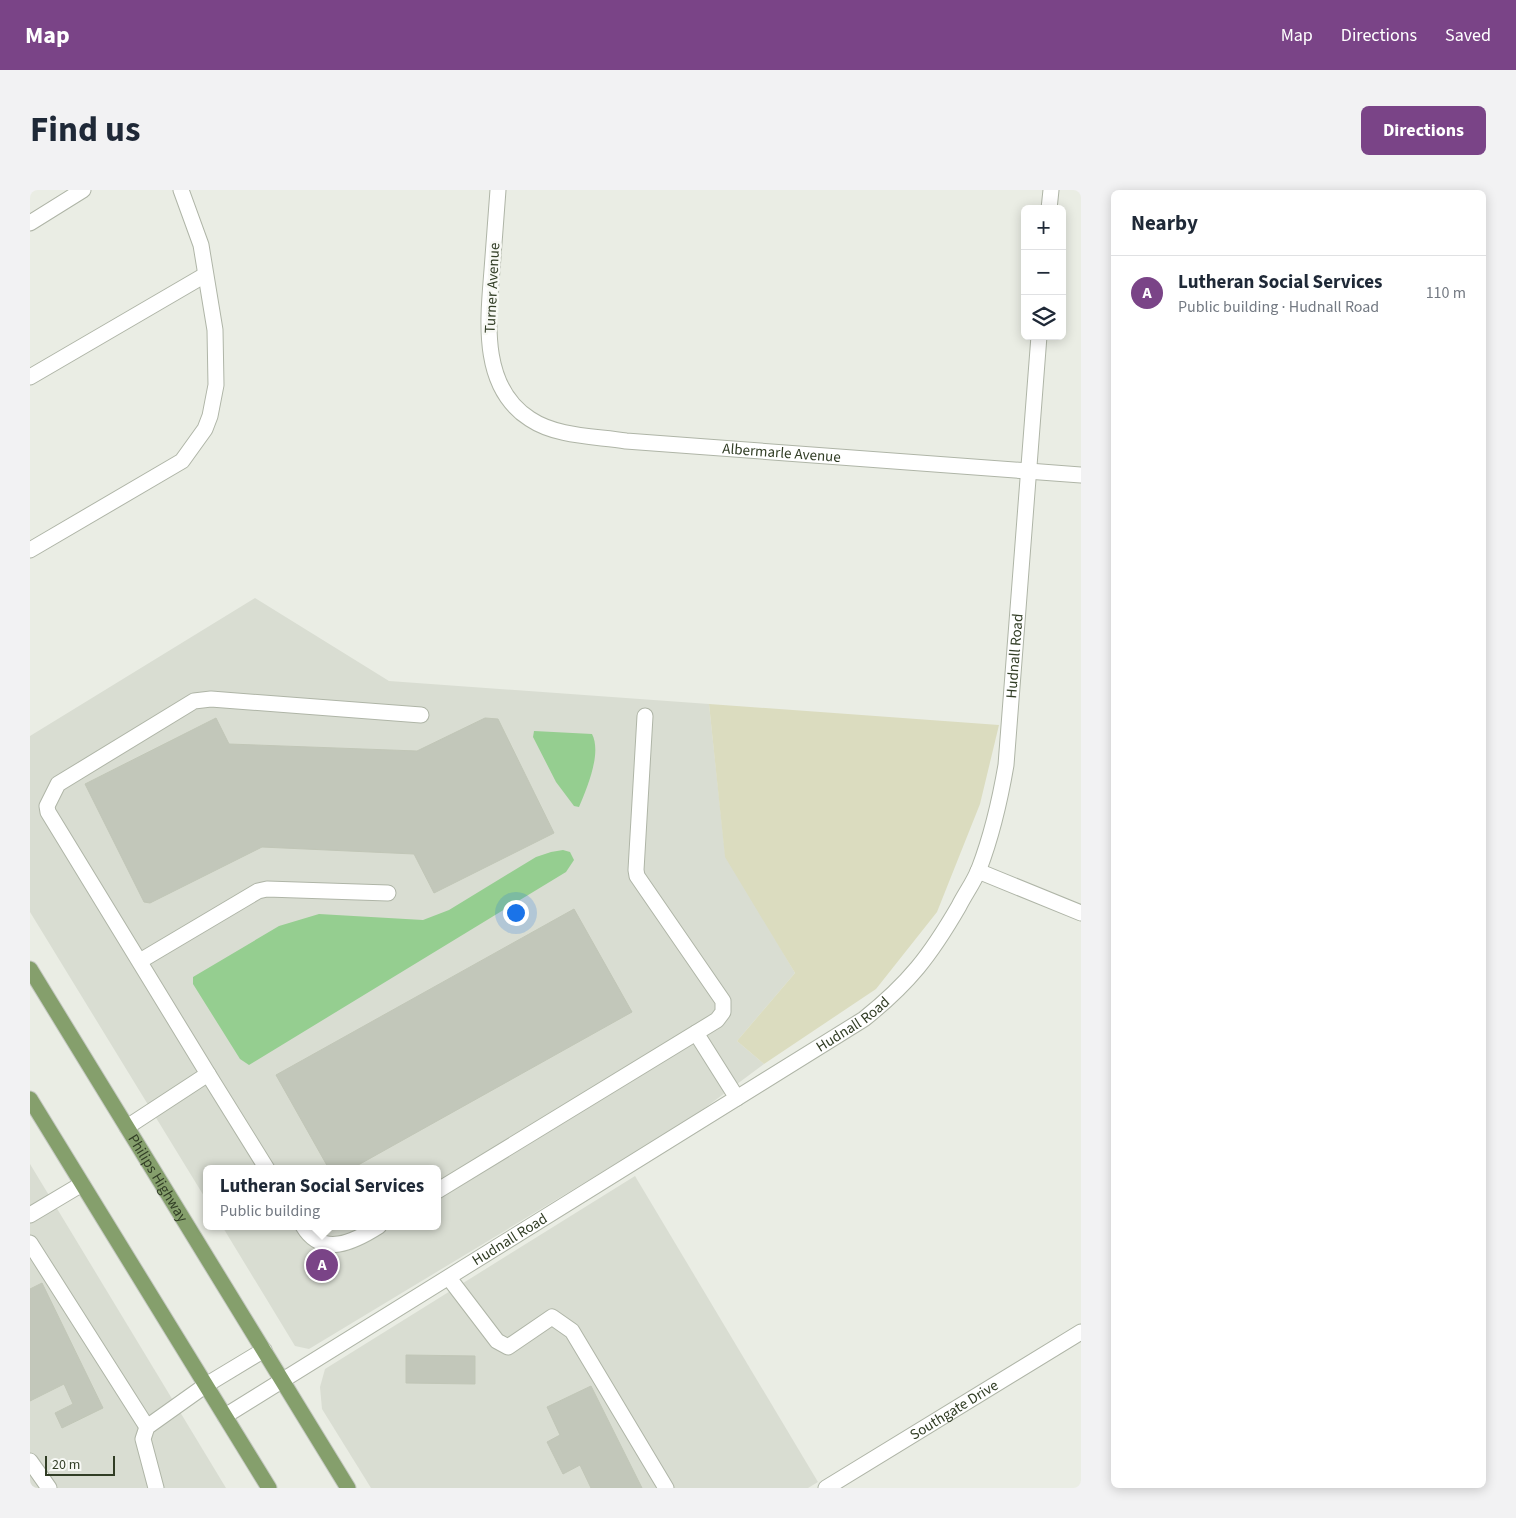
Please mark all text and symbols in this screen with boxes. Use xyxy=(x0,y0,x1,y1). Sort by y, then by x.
text: Map xyxy=(25,18,70,53)
text: Map xyxy=(1281,23,1313,48)
text: Directions xyxy=(1341,23,1417,48)
text: Saved xyxy=(1445,23,1491,48)
text: Find us xyxy=(30,105,140,155)
button: Directions xyxy=(1361,106,1486,155)
map controls xyxy=(1021,205,1066,340)
button: + xyxy=(1021,205,1066,250)
text: Nearby xyxy=(1131,208,1198,238)
street label: Turner Avenue xyxy=(480,242,505,334)
button: − xyxy=(1021,250,1066,295)
text: Lutheran Social Services xyxy=(1178,269,1383,296)
text: A xyxy=(1142,282,1152,304)
text: 110 m xyxy=(1426,282,1466,304)
button: layers xyxy=(1021,295,1066,340)
text: Public building · Hudnall Road xyxy=(1178,296,1379,318)
street label: Albermarle Avenue xyxy=(722,438,842,468)
street label: Hudnall Road xyxy=(1001,613,1029,699)
your location xyxy=(503,900,529,926)
street label: Hudnall Road xyxy=(812,992,894,1057)
street label: Philips Highway xyxy=(123,1130,193,1226)
popup xyxy=(203,1165,441,1230)
text: Lutheran Social Services xyxy=(220,1173,424,1200)
text: Public building xyxy=(220,1200,320,1222)
street label: Hudnall Road xyxy=(468,1208,551,1271)
pin: A xyxy=(306,1246,338,1284)
street label: Southgate Drive xyxy=(906,1375,1002,1445)
scale bar xyxy=(45,1453,115,1476)
text: 20 m xyxy=(52,1455,80,1475)

